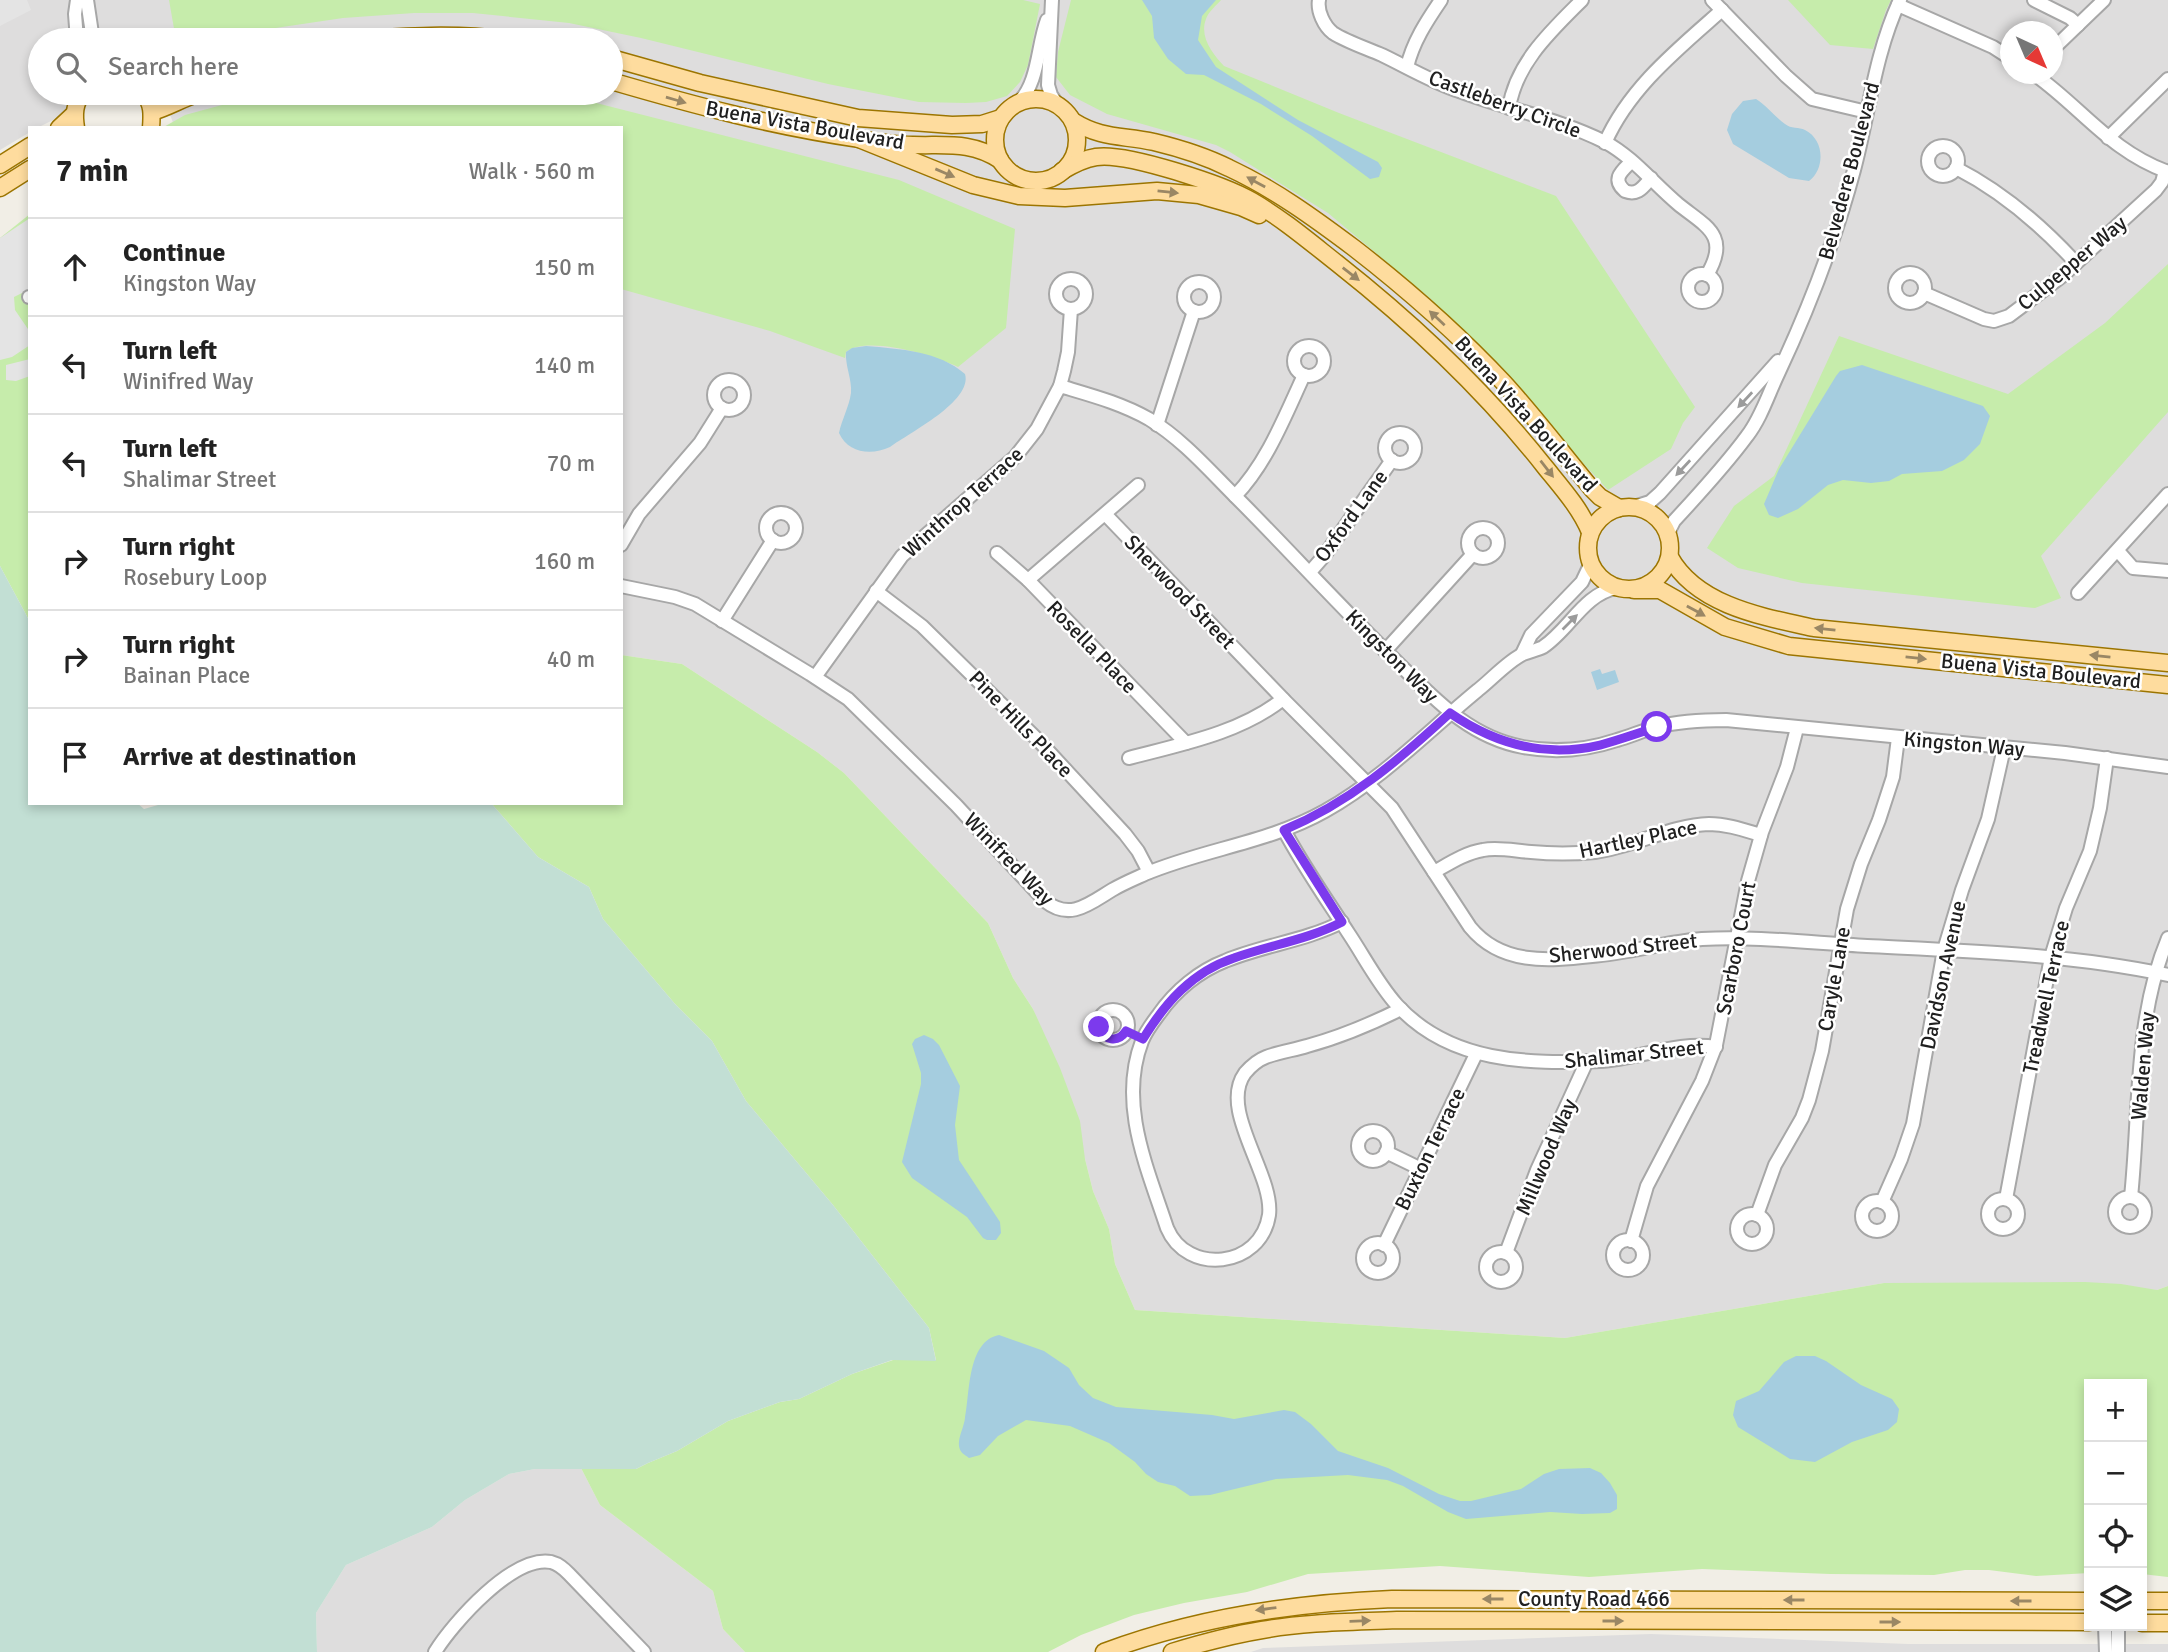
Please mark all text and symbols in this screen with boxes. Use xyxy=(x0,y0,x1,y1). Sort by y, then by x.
north arrow xyxy=(2000,21,2063,84)
search box xyxy=(28,28,623,105)
icon: search xyxy=(52,48,90,86)
text: Search here xyxy=(108,51,239,83)
street label: Castleberry Circle xyxy=(1425,64,1585,144)
street label: Belvedere Boulevard xyxy=(1813,79,1885,263)
one-way arrow xyxy=(666,95,688,106)
street label: Buena Vista Boulevard xyxy=(704,95,906,155)
text: 7 min xyxy=(56,153,128,190)
text: Walk · 560 m xyxy=(469,157,595,186)
one-way arrow xyxy=(935,167,955,179)
one-way arrow xyxy=(1246,176,1265,188)
one-way arrow xyxy=(1157,187,1179,198)
street label: Culpepper Way xyxy=(2012,210,2132,316)
text: Continue xyxy=(123,237,225,269)
icon: ahead xyxy=(56,248,94,286)
text: 150 m xyxy=(534,253,595,282)
one-way arrow xyxy=(1342,267,1360,282)
text: Kingston Way xyxy=(123,269,256,298)
one-way arrow xyxy=(1428,310,1446,326)
street label: Buena Vista Boulevard xyxy=(1449,331,1603,497)
text: Turn left xyxy=(123,335,217,367)
icon: left xyxy=(56,346,94,384)
text: 140 m xyxy=(534,351,595,380)
text: Winifred Way xyxy=(123,367,253,396)
one-way arrow xyxy=(1737,391,1753,408)
text: Turn left xyxy=(123,433,217,465)
street label: Winthrop Terrace xyxy=(897,441,1029,563)
icon: left xyxy=(56,444,94,482)
text: 70 m xyxy=(547,449,595,478)
one-way arrow xyxy=(1539,459,1554,477)
one-way arrow xyxy=(1676,459,1692,476)
text: Shalimar Street xyxy=(123,465,276,494)
street label: Oxford Lane xyxy=(1309,465,1393,567)
street label: Sherwood Street xyxy=(1119,529,1241,655)
text: Turn right xyxy=(123,531,235,563)
icon: right xyxy=(56,542,94,580)
text: 160 m xyxy=(534,547,595,576)
text: Rosebury Loop xyxy=(123,563,267,592)
street label: Rosella Place xyxy=(1041,595,1143,699)
street label: Kingston Way xyxy=(1340,604,1444,708)
one-way arrow xyxy=(1687,605,1706,617)
one-way arrow xyxy=(1561,614,1577,631)
one-way arrow xyxy=(1814,623,1836,634)
text: Turn right xyxy=(123,629,235,661)
icon: right xyxy=(56,640,94,678)
text: 40 m xyxy=(547,645,595,674)
street label: Buena Vista Boulevard xyxy=(1940,648,2142,694)
one-way arrow xyxy=(2089,650,2111,661)
one-way arrow xyxy=(1906,653,1928,664)
text: Bainan Place xyxy=(123,661,250,690)
street label: Pine Hills Place xyxy=(963,665,1079,783)
route start xyxy=(1641,711,1672,742)
street label: Kingston Way xyxy=(1902,726,2026,762)
icon: arrive xyxy=(56,738,94,776)
text: Arrive at destination xyxy=(123,741,356,773)
street label: Winifred Way xyxy=(958,807,1060,911)
street label: Hartley Place xyxy=(1577,814,1699,864)
street label: Scarboro Court xyxy=(1710,879,1762,1017)
street label: Davidson Avenue xyxy=(1915,898,1971,1052)
street label: Treadwell Terrace xyxy=(2017,918,2075,1076)
street label: Caryle Lane xyxy=(1812,925,1856,1033)
street label: Sherwood Street xyxy=(1548,927,1698,969)
route end xyxy=(1083,1011,1114,1042)
street label: Walden Way xyxy=(2125,1011,2161,1121)
street label: Shalimar Street xyxy=(1563,1034,1705,1074)
street label: Buxton Terrace xyxy=(1389,1083,1471,1215)
street label: Millwood Way xyxy=(1510,1095,1582,1219)
map controls xyxy=(2084,1379,2147,1631)
button: + xyxy=(2084,1379,2147,1442)
button: − xyxy=(2084,1442,2147,1505)
button: locate xyxy=(2084,1505,2147,1568)
button: layers xyxy=(2084,1568,2147,1631)
street label: County Road 466 xyxy=(1518,1586,1670,1612)
one-way arrow xyxy=(1481,1593,1503,1605)
one-way arrow xyxy=(1782,1594,1804,1606)
one-way arrow xyxy=(2010,1595,2032,1607)
one-way arrow xyxy=(1254,1604,1276,1615)
one-way arrow xyxy=(1603,1615,1625,1627)
one-way arrow xyxy=(1349,1616,1371,1627)
one-way arrow xyxy=(1879,1616,1901,1628)

